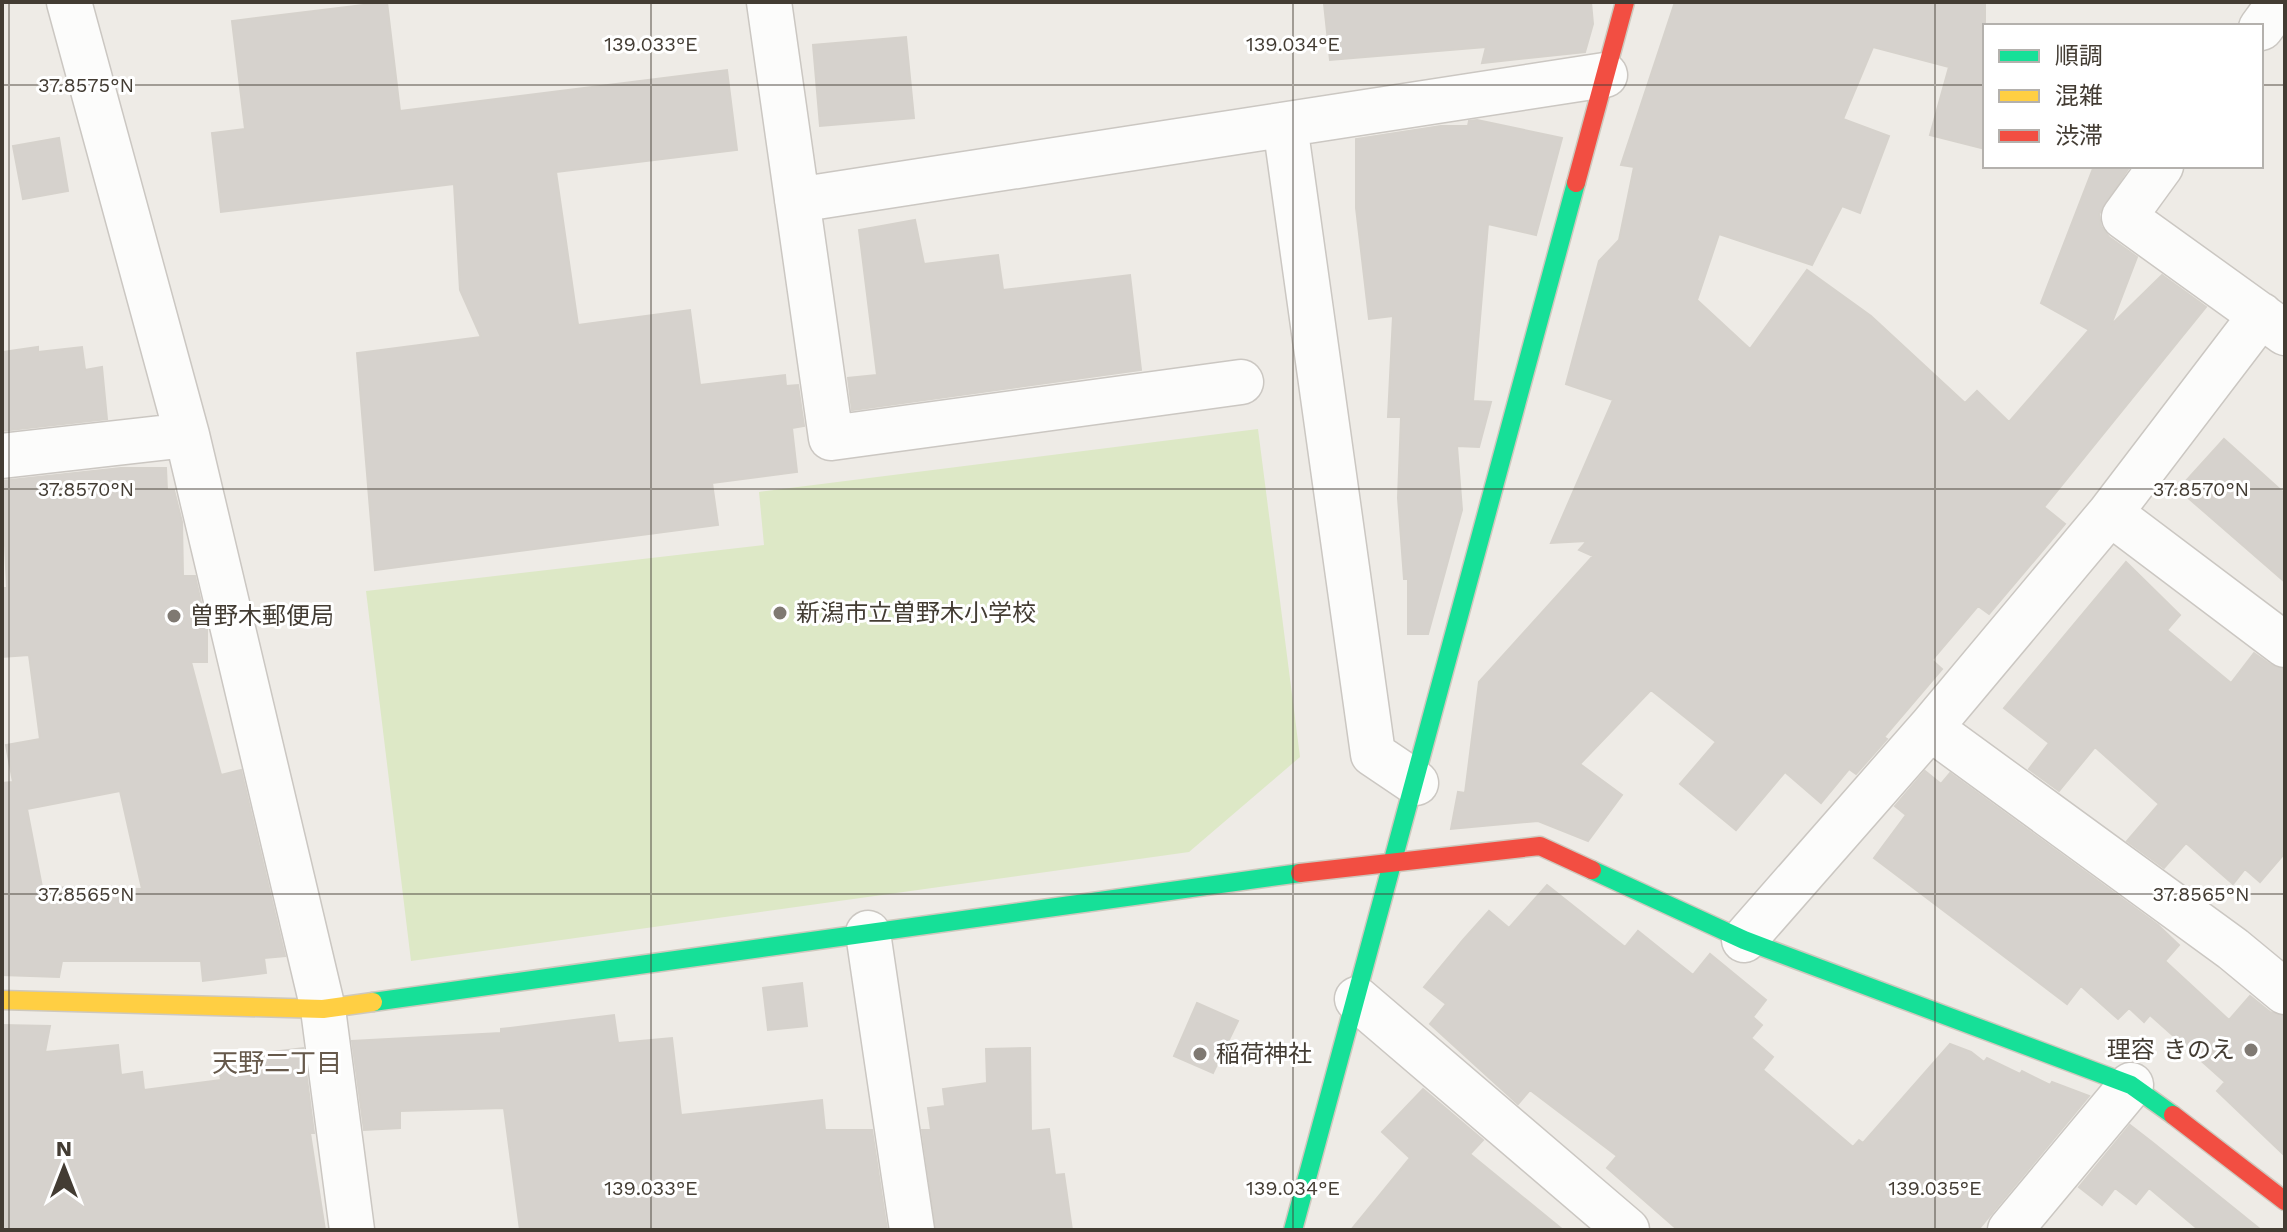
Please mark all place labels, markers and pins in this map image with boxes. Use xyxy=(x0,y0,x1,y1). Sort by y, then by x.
place label: 新潟市立曽野木小学校 xyxy=(796,599,1036,627)
place label: 曽野木郵便局 xyxy=(190,602,334,630)
marker: 新潟市立曽野木小学校 xyxy=(771,604,789,622)
marker: 曽野木郵便局 xyxy=(165,607,183,625)
place label: 理容 きのえ xyxy=(2107,1036,2235,1064)
place label: 稲荷神社 xyxy=(1216,1040,1312,1068)
marker: 理容 きのえ xyxy=(2242,1041,2260,1059)
marker: 稲荷神社 xyxy=(1191,1045,1209,1063)

